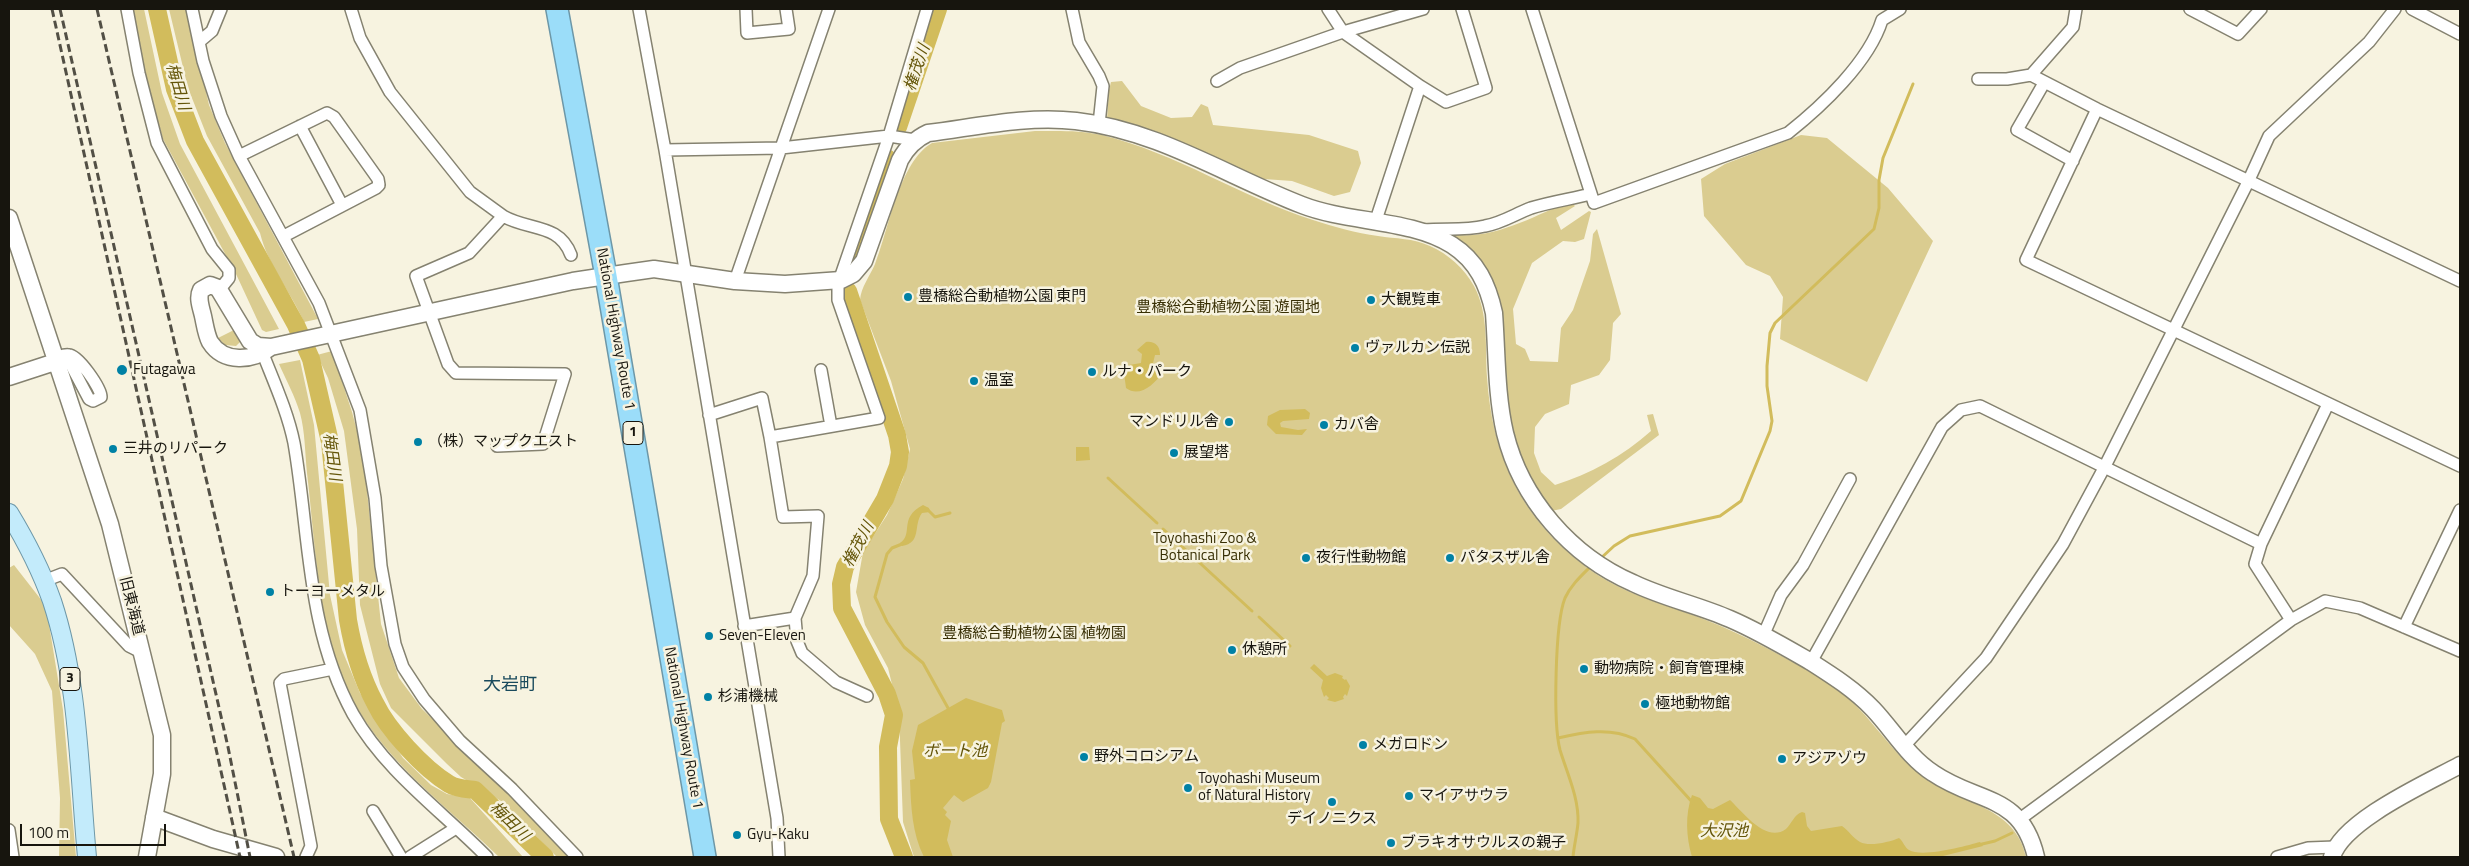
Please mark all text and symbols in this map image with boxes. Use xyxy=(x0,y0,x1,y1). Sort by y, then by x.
water label: 権茂川 xyxy=(901,42,935,94)
water label: 梅田川 xyxy=(161,61,193,113)
street label: National Highway Route 1 xyxy=(592,246,638,412)
place label: 豊橋総合動植物公園 東門 xyxy=(918,288,1086,306)
marker: 豊橋総合動植物公園 東門 xyxy=(902,291,914,303)
place label: 大観覧車 xyxy=(1381,291,1441,309)
marker: 大観覧車 xyxy=(1365,294,1377,306)
park label: 豊橋総合動植物公園 遊園地 xyxy=(1136,299,1320,317)
place label: ヴァルカン伝説 xyxy=(1365,339,1470,357)
marker: ヴァルカン伝説 xyxy=(1349,342,1361,354)
place label: Futagawa xyxy=(133,361,195,379)
marker: Futagawa xyxy=(115,363,129,377)
place label: ルナ・パーク xyxy=(1102,363,1192,381)
marker: ルナ・パーク xyxy=(1086,366,1098,378)
place label: 温室 xyxy=(984,372,1014,390)
marker: 温室 xyxy=(968,375,980,387)
place label: マンドリル舎 xyxy=(1129,413,1219,431)
marker: マンドリル舎 xyxy=(1223,416,1235,428)
place label: カバ舎 xyxy=(1334,416,1379,434)
marker: カバ舎 xyxy=(1318,419,1330,431)
road number: 1 xyxy=(623,422,643,444)
water label: 梅田川 xyxy=(318,432,344,482)
place label: （株）マップクエスト xyxy=(428,433,578,451)
marker: （株）マップクエスト xyxy=(412,436,424,448)
place label: 三井のリパーク xyxy=(123,440,228,458)
marker: 三井のリパーク xyxy=(107,443,119,455)
place label: 展望塔 xyxy=(1184,444,1229,462)
marker: 展望塔 xyxy=(1168,447,1180,459)
water label: 権茂川 xyxy=(839,519,879,571)
park label: Toyohashi Zoo & Botanical Park xyxy=(1153,530,1257,565)
place label: 夜行性動物館 xyxy=(1316,549,1406,567)
place label: パタスザル舎 xyxy=(1460,549,1550,567)
marker: 夜行性動物館 xyxy=(1300,552,1312,564)
marker: パタスザル舎 xyxy=(1444,552,1456,564)
street label: 旧東海道 xyxy=(115,575,147,637)
place label: トーヨーメタル xyxy=(280,583,385,601)
marker: トーヨーメタル xyxy=(264,586,276,598)
park label: 豊橋総合動植物公園 植物園 xyxy=(942,625,1126,643)
place label: Seven-Eleven xyxy=(719,627,806,645)
marker: Seven-Eleven xyxy=(703,630,715,642)
place label: 休憩所 xyxy=(1242,641,1287,659)
marker: 休憩所 xyxy=(1226,644,1238,656)
street label: National Highway Route 1 xyxy=(660,645,706,811)
place label: 動物病院・飼育管理棟 xyxy=(1594,660,1744,678)
marker: 動物病院・飼育管理棟 xyxy=(1578,663,1590,675)
road number: 3 xyxy=(60,668,80,691)
district label: 大岩町 xyxy=(483,675,537,697)
place label: 杉浦機械 xyxy=(718,688,778,706)
marker: 杉浦機械 xyxy=(702,691,714,703)
place label: 極地動物館 xyxy=(1655,695,1730,713)
marker: 極地動物館 xyxy=(1639,698,1651,710)
place label: メガロドン xyxy=(1373,736,1448,754)
marker: メガロドン xyxy=(1357,739,1369,751)
water label: ボート池 xyxy=(923,742,987,762)
place label: 野外コロシアム xyxy=(1094,748,1199,766)
place label: アジアゾウ xyxy=(1792,750,1867,768)
marker: 野外コロシアム xyxy=(1078,751,1090,763)
marker: アジアゾウ xyxy=(1776,753,1788,765)
place label: Toyohashi Museum of Natural History xyxy=(1198,770,1320,805)
marker: Toyohashi Museum of Natural History xyxy=(1182,782,1194,794)
place label: マイアサウラ xyxy=(1419,787,1509,805)
marker: マイアサウラ xyxy=(1403,790,1415,802)
marker: デイノニクス xyxy=(1326,796,1338,808)
water label: 梅田川 xyxy=(485,798,533,846)
place label: デイノニクス xyxy=(1287,810,1377,828)
scale bar xyxy=(22,814,169,846)
text: 100 m xyxy=(28,821,69,844)
water label: 大沢池 xyxy=(1700,822,1748,842)
place label: Gyu-Kaku xyxy=(747,826,809,844)
marker: Gyu-Kaku xyxy=(731,829,743,841)
place label: ブラキオサウルスの親子 xyxy=(1401,834,1566,852)
marker: ブラキオサウルスの親子 xyxy=(1385,837,1397,849)

